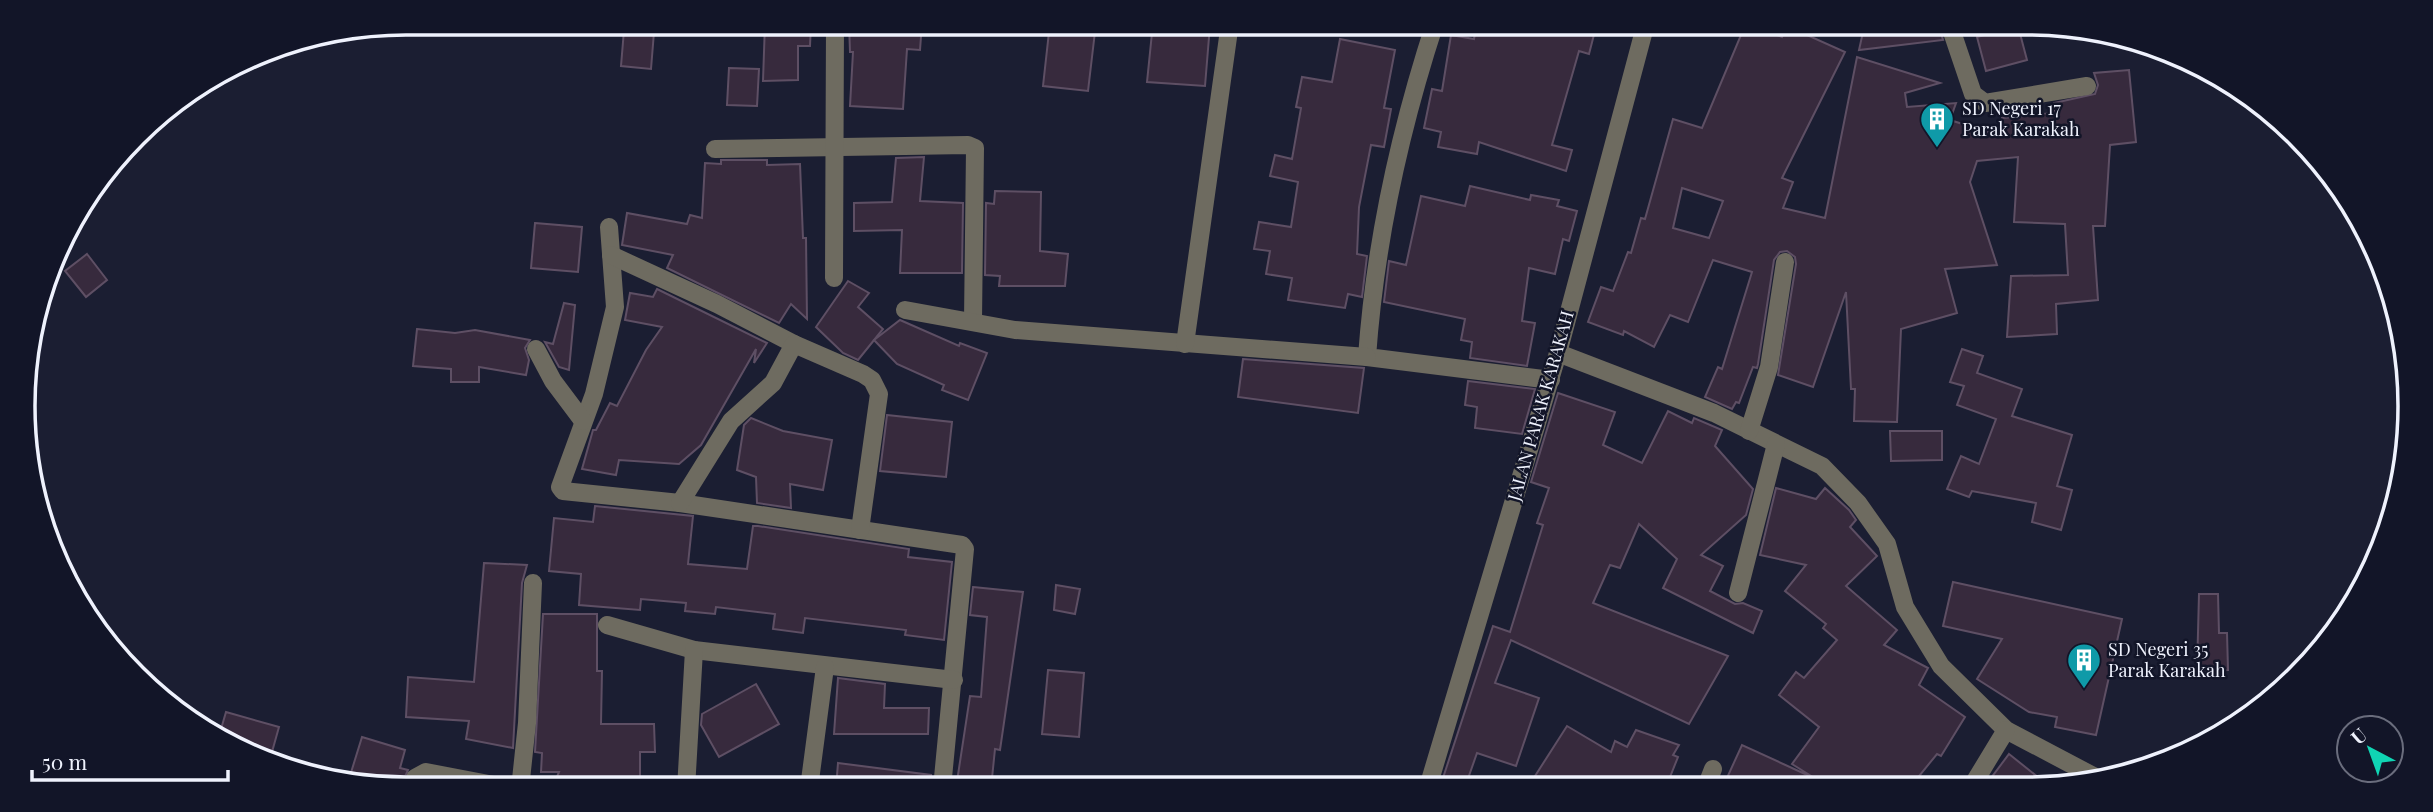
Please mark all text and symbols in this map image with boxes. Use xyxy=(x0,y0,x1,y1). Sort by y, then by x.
place label: SD Negeri 17 Parak Karakah xyxy=(1962,96,2080,141)
building icon: SD Negeri 17 Parak Karakah xyxy=(1918,100,1956,149)
street label: JALAN PARAK KARAKAH xyxy=(1501,308,1579,505)
place label: SD Negeri 35 Parak Karakah xyxy=(2108,637,2226,682)
building icon: SD Negeri 35 Parak Karakah xyxy=(2065,641,2103,690)
north arrow xyxy=(2335,714,2405,784)
text: U xyxy=(2345,721,2372,750)
scale bar xyxy=(32,738,228,782)
text: 50 m xyxy=(42,747,88,775)

